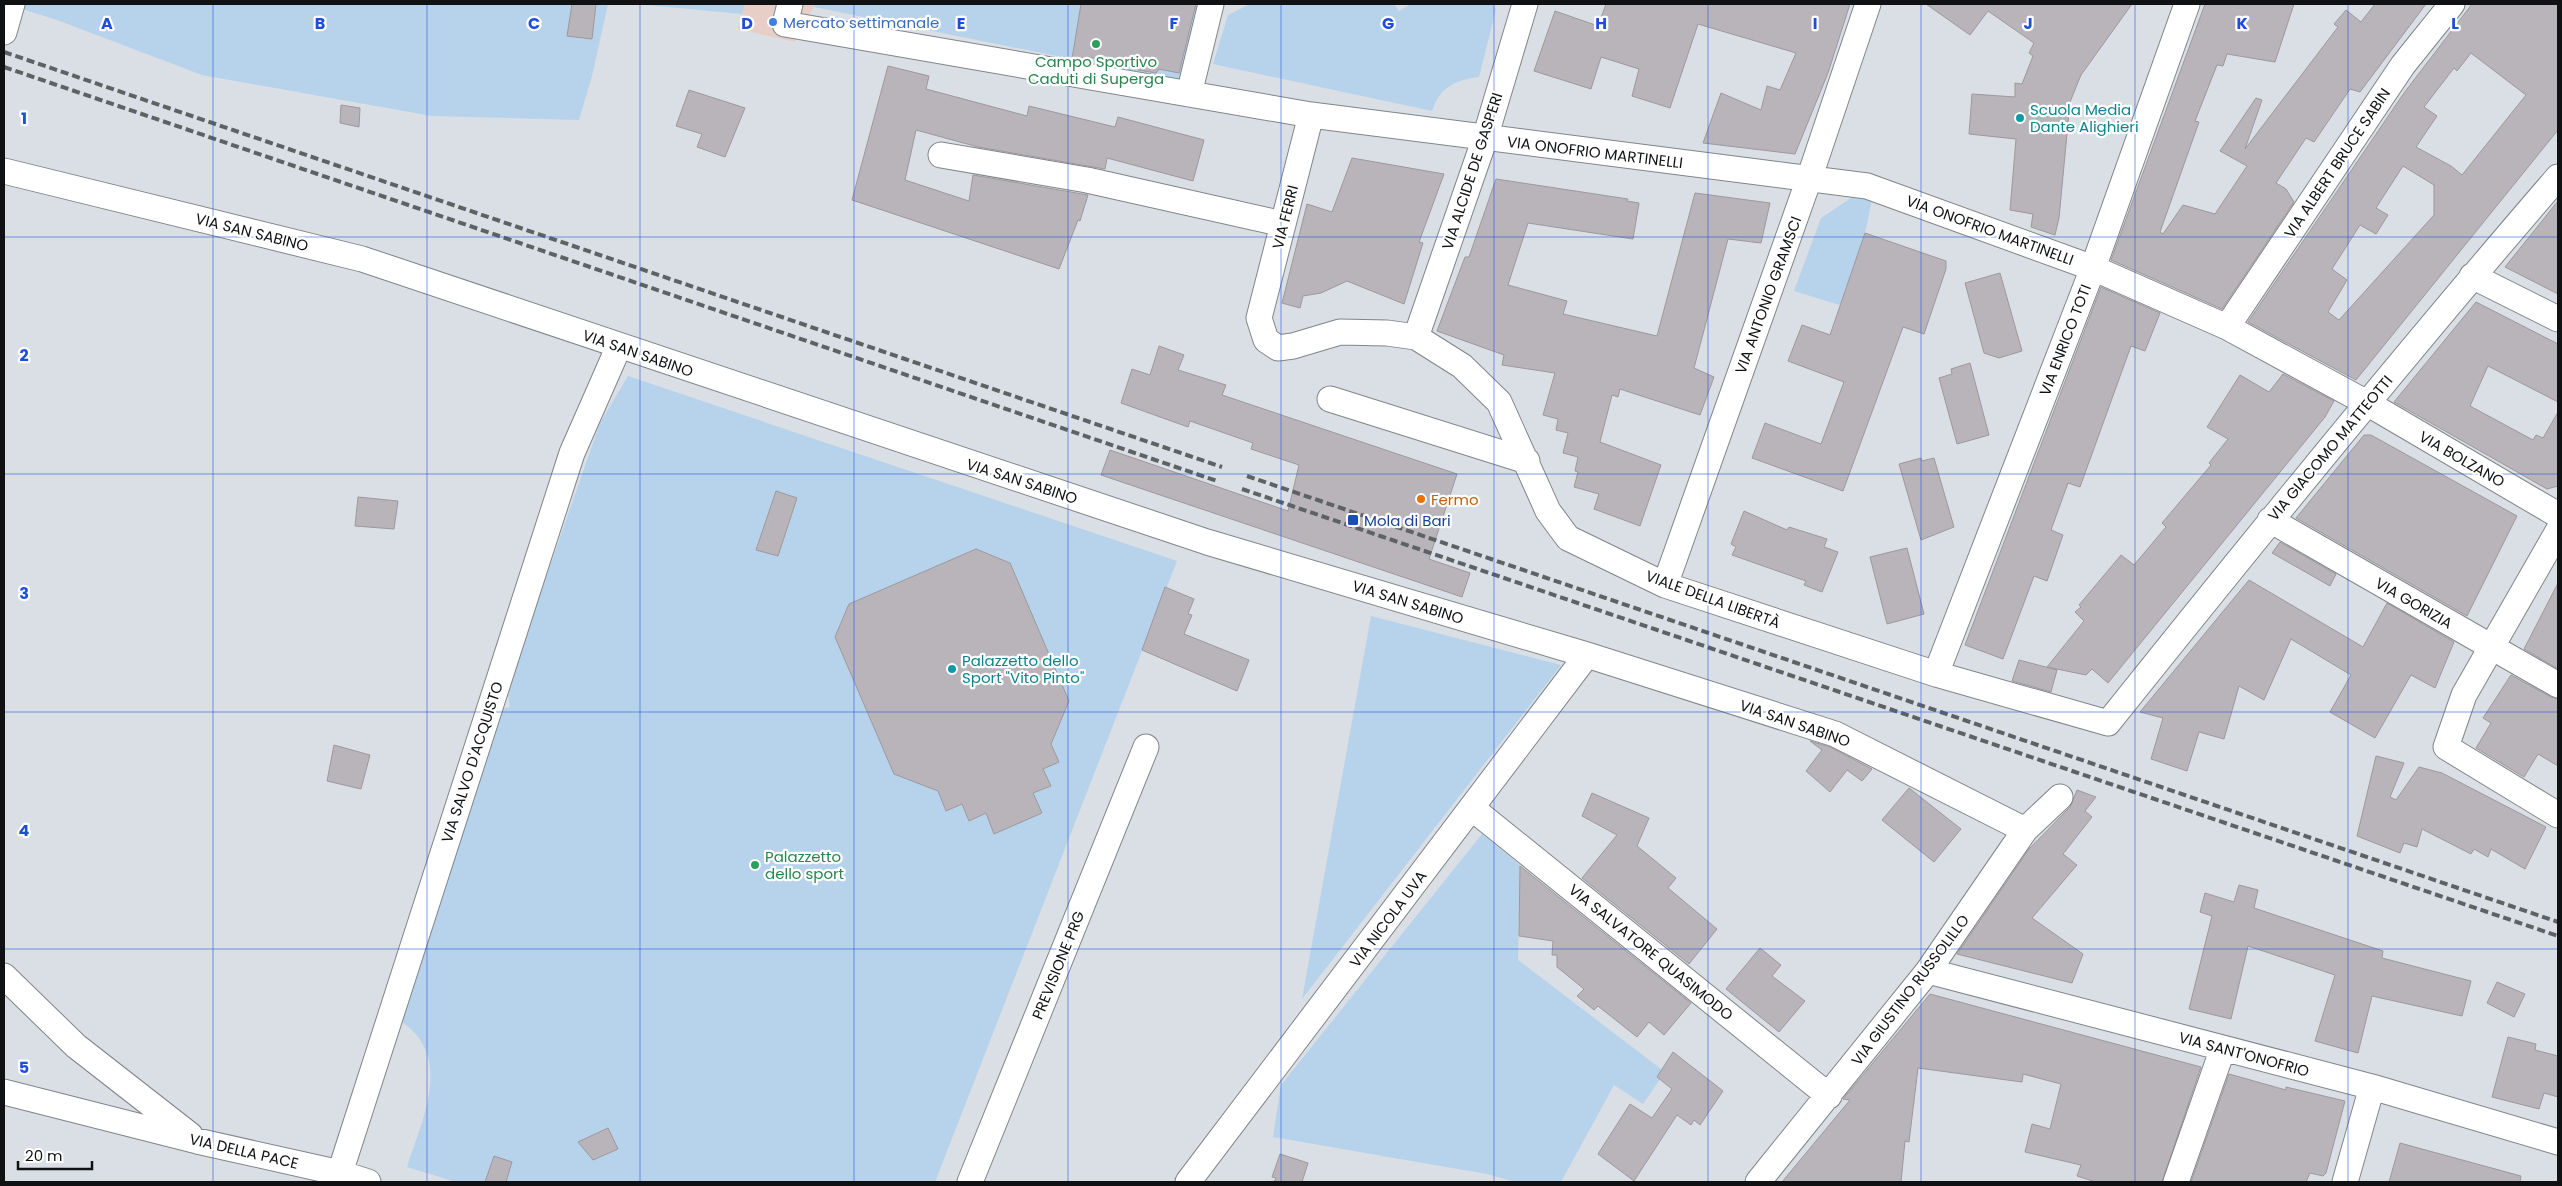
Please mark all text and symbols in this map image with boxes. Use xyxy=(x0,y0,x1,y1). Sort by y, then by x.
text: A xyxy=(101,12,113,35)
text: B xyxy=(315,12,325,35)
text: C xyxy=(528,12,540,35)
text: D xyxy=(741,12,753,35)
place label: Mercato settimanale xyxy=(783,12,939,33)
text: E xyxy=(957,12,965,35)
text: F xyxy=(1170,12,1179,35)
text: G xyxy=(1382,12,1394,35)
text: H xyxy=(1595,12,1607,35)
text: I xyxy=(1813,12,1817,35)
text: J xyxy=(2023,12,2033,35)
text: K xyxy=(2236,12,2248,35)
text: L xyxy=(2451,12,2459,35)
marker: Mercato settimanale xyxy=(767,16,779,28)
marker: Campo Sportivo Caduti di Superga xyxy=(1090,38,1102,50)
place label: Campo Sportivo Caduti di Superga xyxy=(1028,51,1164,89)
street label: VIA ALBERT BRUCE SABIN xyxy=(2279,84,2395,242)
street label: VIA ALCIDE DE GASPERI xyxy=(1437,90,1507,252)
place label: Scuola Media Dante Alighieri xyxy=(2030,99,2139,137)
text: 1 xyxy=(21,107,27,130)
marker: Scuola Media Dante Alighieri xyxy=(2014,112,2026,124)
street label: VIA ONOFRIO MARTINELLI xyxy=(1506,131,1684,173)
street label: VIA FERRI xyxy=(1267,183,1303,251)
street label: VIA ONOFRIO MARTINELLI xyxy=(1903,190,2077,270)
street label: VIA SAN SABINO xyxy=(193,208,311,256)
street label: VIA ANTONIO GRAMSCI xyxy=(1730,213,1806,377)
street label: VIA ENRICO TOTI xyxy=(2034,281,2096,399)
street label: VIA SAN SABINO xyxy=(580,324,696,382)
text: 2 xyxy=(19,344,29,367)
street label: VIA GIACOMO MATTEOTTI xyxy=(2263,371,2397,525)
street label: VIA BOLZANO xyxy=(2415,426,2509,492)
street label: VIA SAN SABINO xyxy=(964,453,1080,509)
place label: Fermo xyxy=(1431,489,1479,510)
marker: Fermo xyxy=(1415,493,1427,505)
place label: Mola di Bari xyxy=(1364,510,1451,531)
marker: Mola di Bari xyxy=(1346,513,1360,527)
street label: VIALE DELLA LIBERTÀ xyxy=(1643,565,1783,633)
street label: VIA GORIZIA xyxy=(2371,572,2457,634)
street label: VIA SAN SABINO xyxy=(1350,575,1467,629)
text: 3 xyxy=(19,582,29,605)
place label: Palazzetto dello Sport "Vito Pinto" xyxy=(962,650,1084,688)
marker: Palazzetto dello Sport "Vito Pinto" xyxy=(946,663,958,675)
street label: VIA SALVO D'ACQUISTO xyxy=(436,679,508,845)
street label: VIA SAN SABINO xyxy=(1737,694,1853,752)
text: 4 xyxy=(19,819,30,842)
place label: Palazzetto dello sport xyxy=(765,846,844,884)
marker: Palazzetto dello sport xyxy=(749,859,761,871)
street label: VIA NICOLA UVA xyxy=(1345,866,1431,972)
street label: VIA SALVATORE QUASIMODO xyxy=(1564,879,1738,1025)
street label: PREVISIONE PRG xyxy=(1027,907,1089,1022)
street label: VIA GIUSTINO RUSSOLILLO xyxy=(1846,910,1974,1070)
street label: VIA SANT'ONOFRIO xyxy=(2176,1026,2312,1082)
text: 5 xyxy=(19,1056,29,1079)
street label: VIA DELLA PACE xyxy=(187,1128,301,1174)
scale bar xyxy=(18,1138,91,1170)
text: 20 m xyxy=(25,1145,63,1166)

